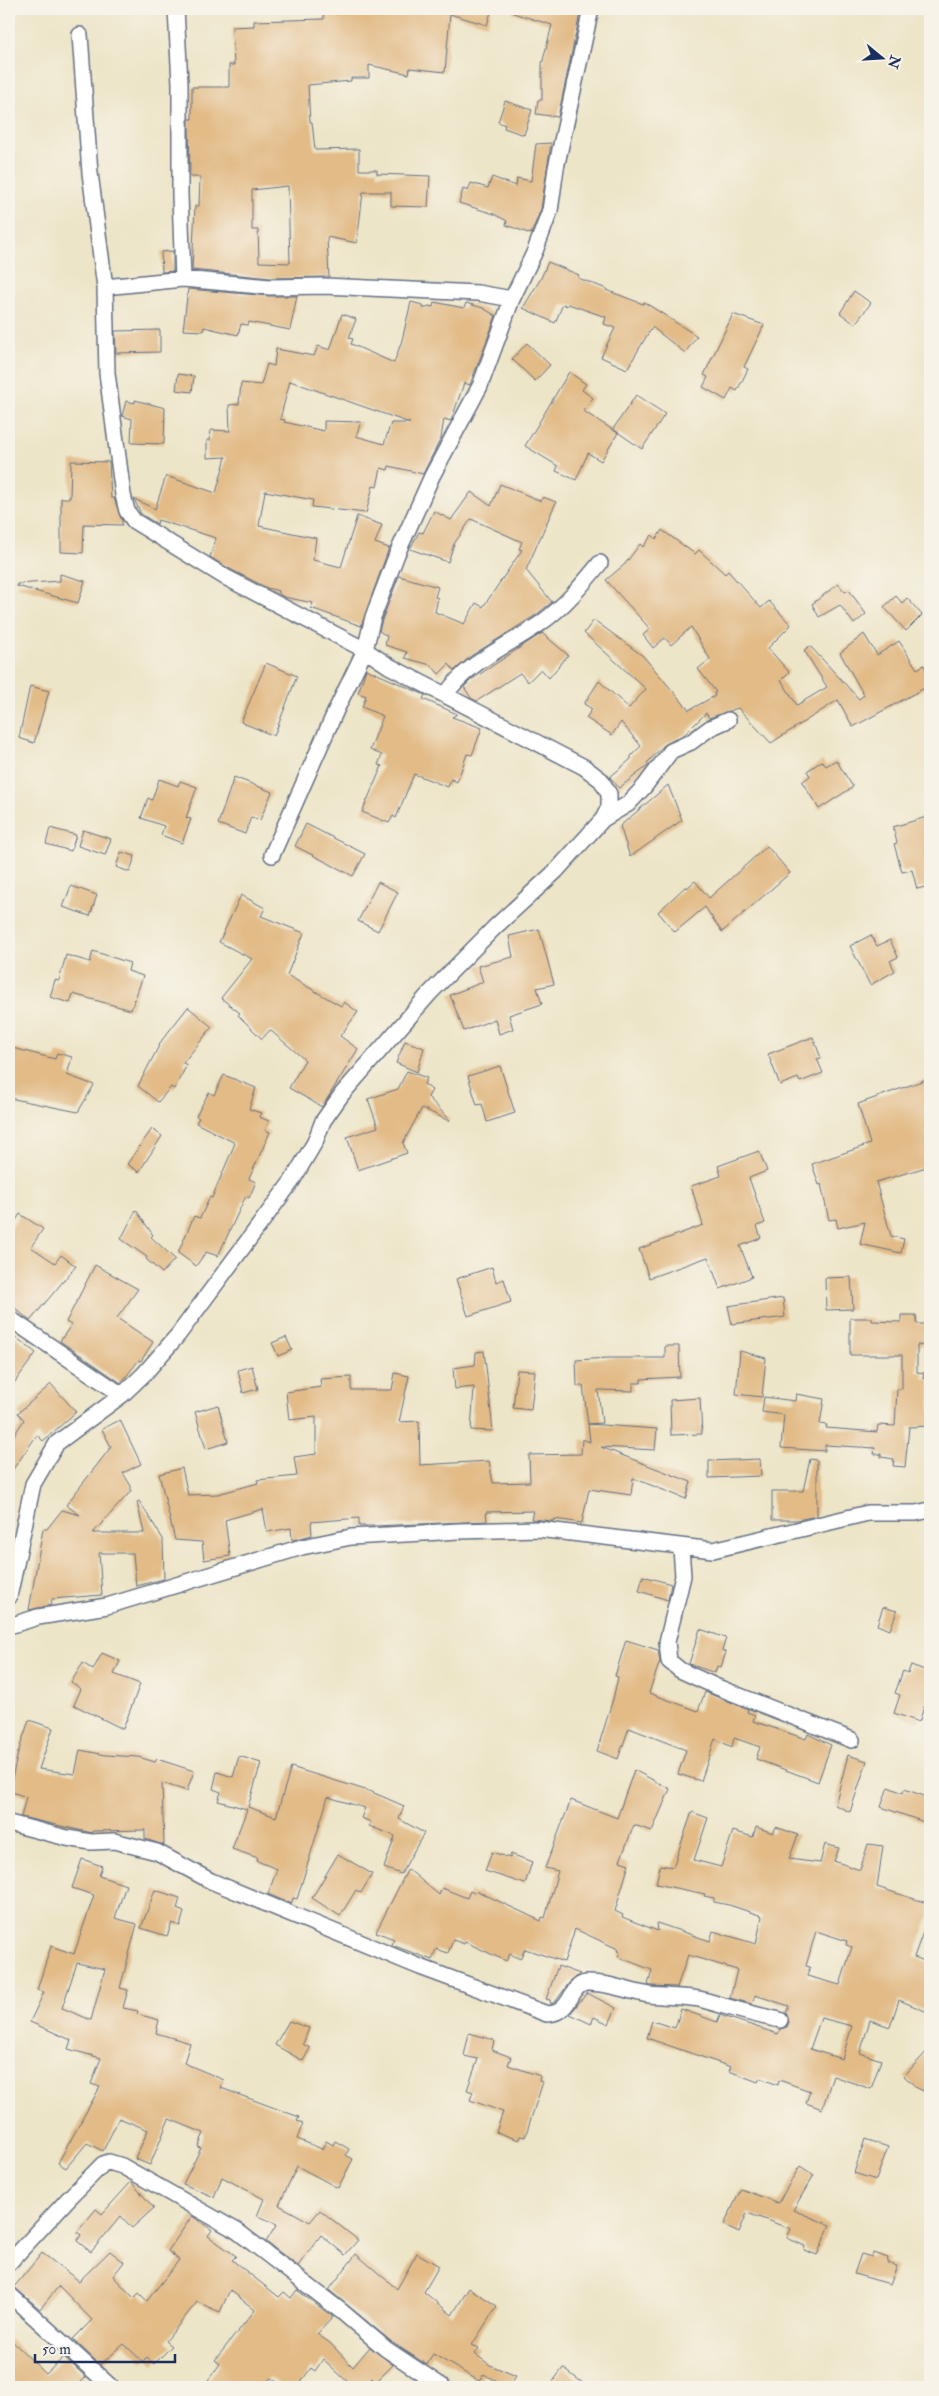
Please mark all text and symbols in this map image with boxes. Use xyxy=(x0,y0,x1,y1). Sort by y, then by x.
north arrow xyxy=(856,32,906,82)
text: N xyxy=(884,52,904,71)
scale bar xyxy=(35,2331,175,2363)
text: 50 m xyxy=(42,2340,71,2359)

